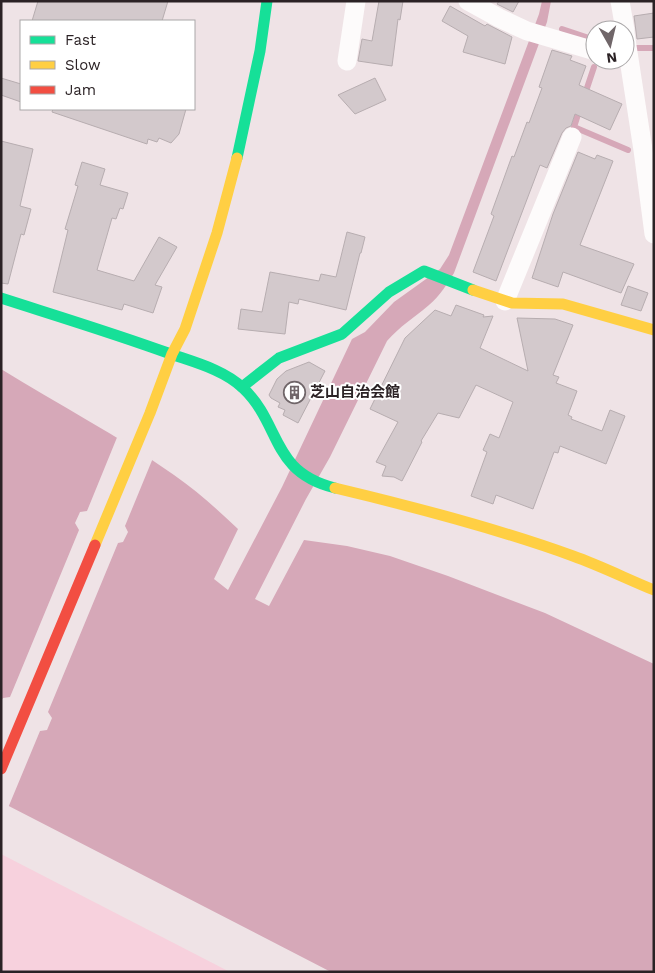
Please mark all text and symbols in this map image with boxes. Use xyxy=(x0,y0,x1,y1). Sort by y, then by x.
legend xyxy=(20,20,195,110)
north arrow xyxy=(585,20,635,70)
text: Fast xyxy=(65,31,97,49)
text: N xyxy=(606,49,618,67)
text: Slow xyxy=(65,56,101,74)
text: Jam xyxy=(65,81,96,99)
building icon: 芝山自治会館 xyxy=(282,380,306,404)
place label: 芝山自治会館 xyxy=(310,383,400,401)

